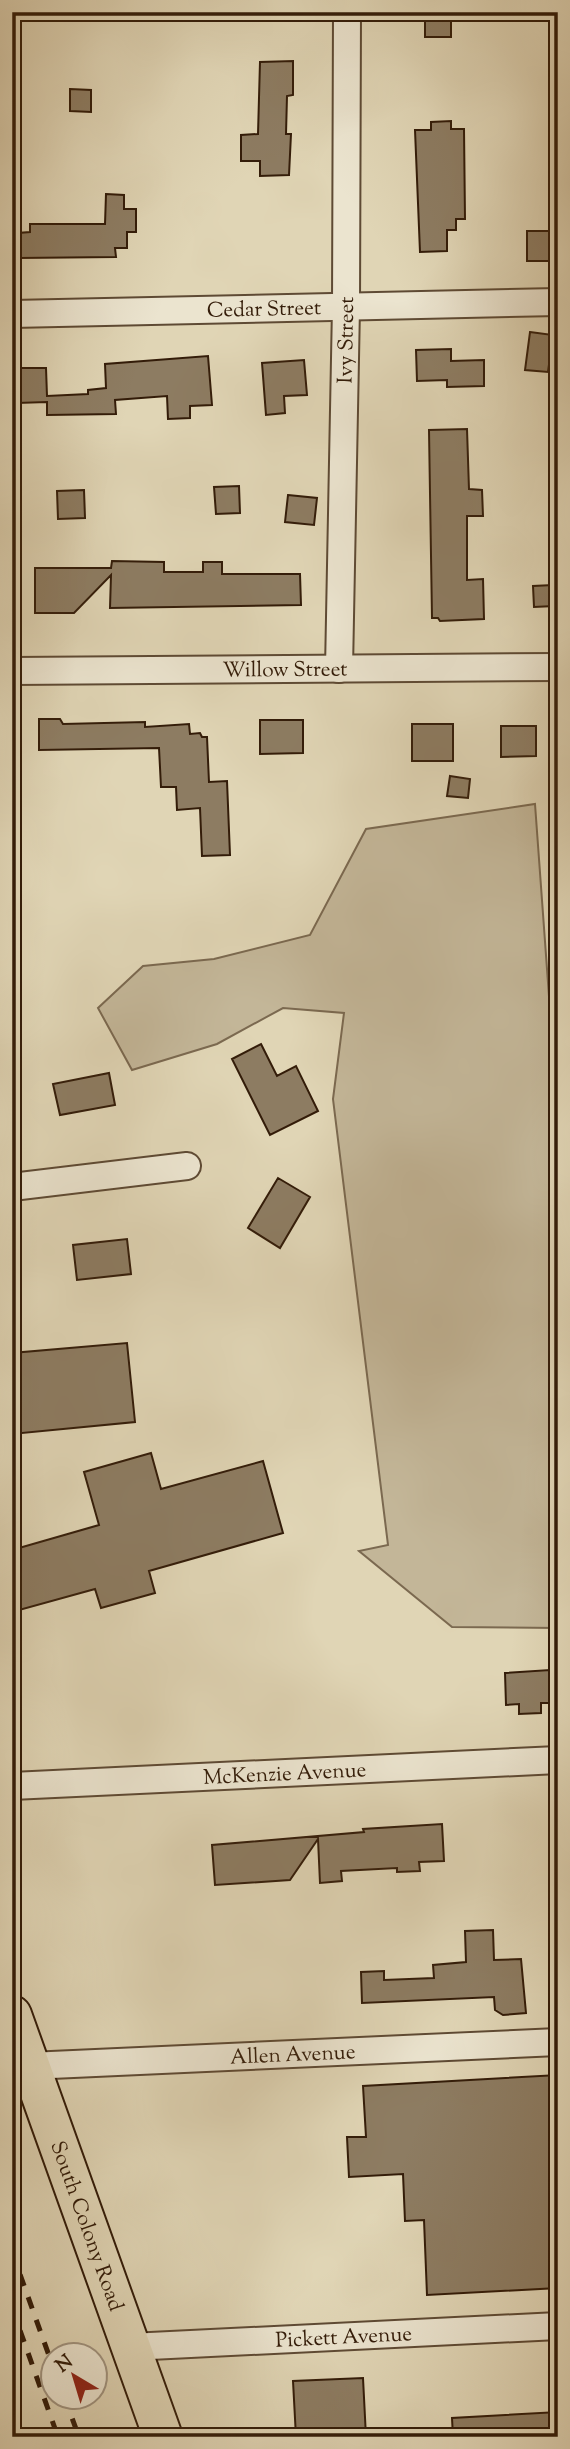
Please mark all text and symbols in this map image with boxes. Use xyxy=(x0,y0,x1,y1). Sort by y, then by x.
street label: Cedar Street xyxy=(207,294,321,327)
street label: Ivy Street xyxy=(332,296,363,384)
street label: Willow Street xyxy=(222,656,348,686)
street label: McKenzie Avenue xyxy=(203,1756,367,1794)
street label: Allen Avenue xyxy=(229,2038,356,2074)
street label: South Colony Road xyxy=(41,2137,130,2316)
street label: Pickett Avenue xyxy=(275,2320,413,2357)
north arrow xyxy=(38,2340,108,2410)
text: N xyxy=(51,2349,79,2380)

